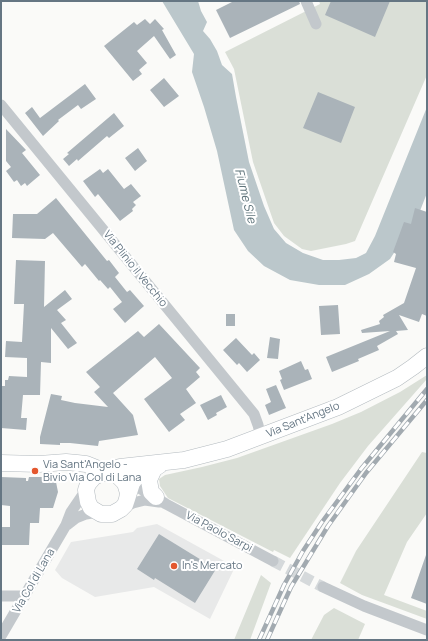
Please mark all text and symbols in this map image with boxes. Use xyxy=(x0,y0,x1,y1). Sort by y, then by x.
water label: Fiume Sile xyxy=(231,167,259,225)
street label: Via Plinio il Vecchio xyxy=(100,228,170,310)
street label: Via Sant'Angelo xyxy=(265,399,341,441)
place label: Via Sant'Angelo - Bivio Via Col di Lana xyxy=(43,458,141,484)
marker: Via Sant'Angelo - Bivio Via Col di Lana xyxy=(30,466,40,476)
street label: Via Paolo Sarpi xyxy=(183,509,255,555)
street label: Via Col di Lana xyxy=(10,546,58,616)
place label: In's Mercato xyxy=(182,559,242,573)
marker: In's Mercato xyxy=(169,561,179,571)

